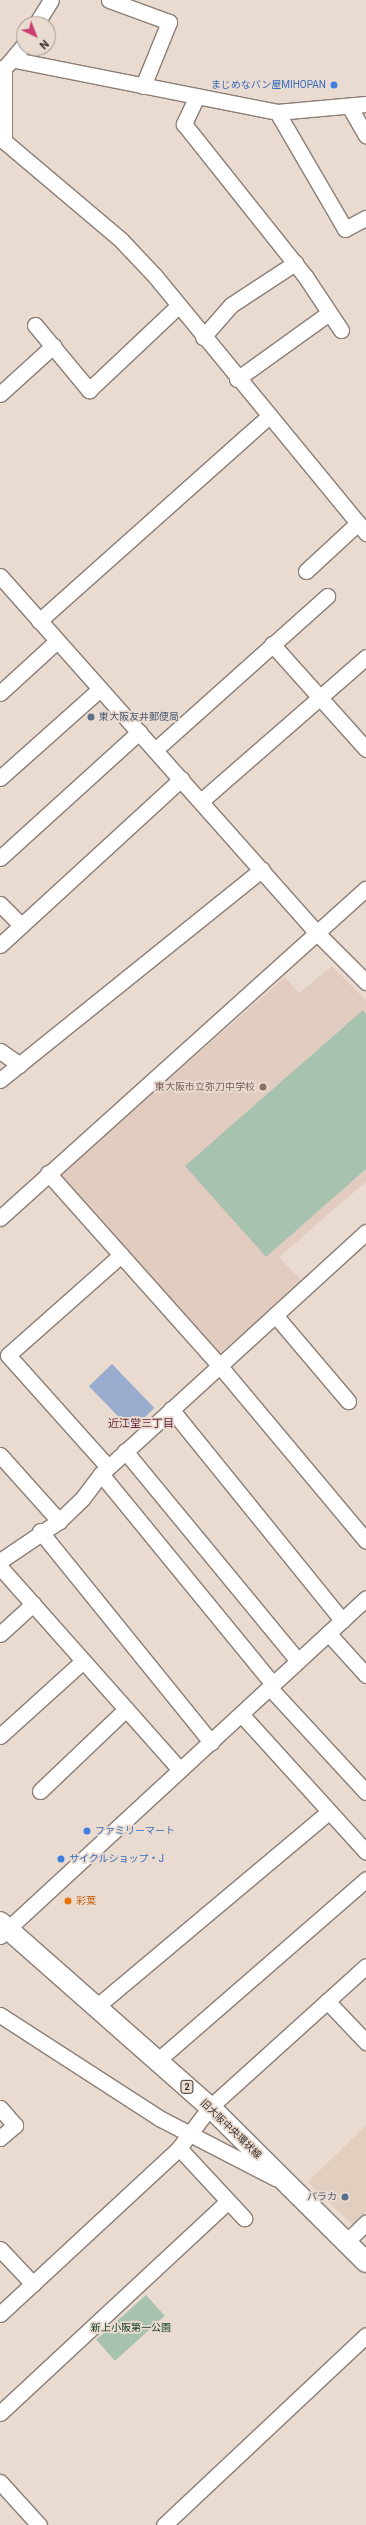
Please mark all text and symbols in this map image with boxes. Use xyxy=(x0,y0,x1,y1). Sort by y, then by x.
north arrow xyxy=(16,16,56,56)
text: N xyxy=(37,37,51,52)
place label: まじめなパン屋MIHOPAN xyxy=(211,79,326,91)
marker: まじめなパン屋MIHOPAN xyxy=(329,80,339,90)
place label: 東大阪友井郵便局 xyxy=(99,711,179,723)
marker: 東大阪友井郵便局 xyxy=(86,712,96,722)
place label: 東大阪市立弥刀中学校 xyxy=(155,1081,255,1093)
marker: 東大阪市立弥刀中学校 xyxy=(258,1082,268,1092)
district label: 近江堂三丁目 xyxy=(108,1417,174,1431)
place label: ファミリーマート xyxy=(95,1825,175,1837)
marker: ファミリーマート xyxy=(82,1826,92,1836)
place label: サイクルショップ・J xyxy=(69,1853,165,1865)
marker: サイクルショップ・J xyxy=(56,1854,66,1864)
place label: 彩葉 xyxy=(76,1895,96,1907)
marker: 彩葉 xyxy=(63,1896,73,1906)
road number: 2 xyxy=(180,2080,194,2094)
street label: 旧大阪中央環状線 xyxy=(198,2097,264,2161)
place label: パラカ xyxy=(307,2191,337,2203)
marker: パラカ xyxy=(340,2192,350,2202)
park label: 新上小阪第一公園 xyxy=(91,2322,171,2334)

